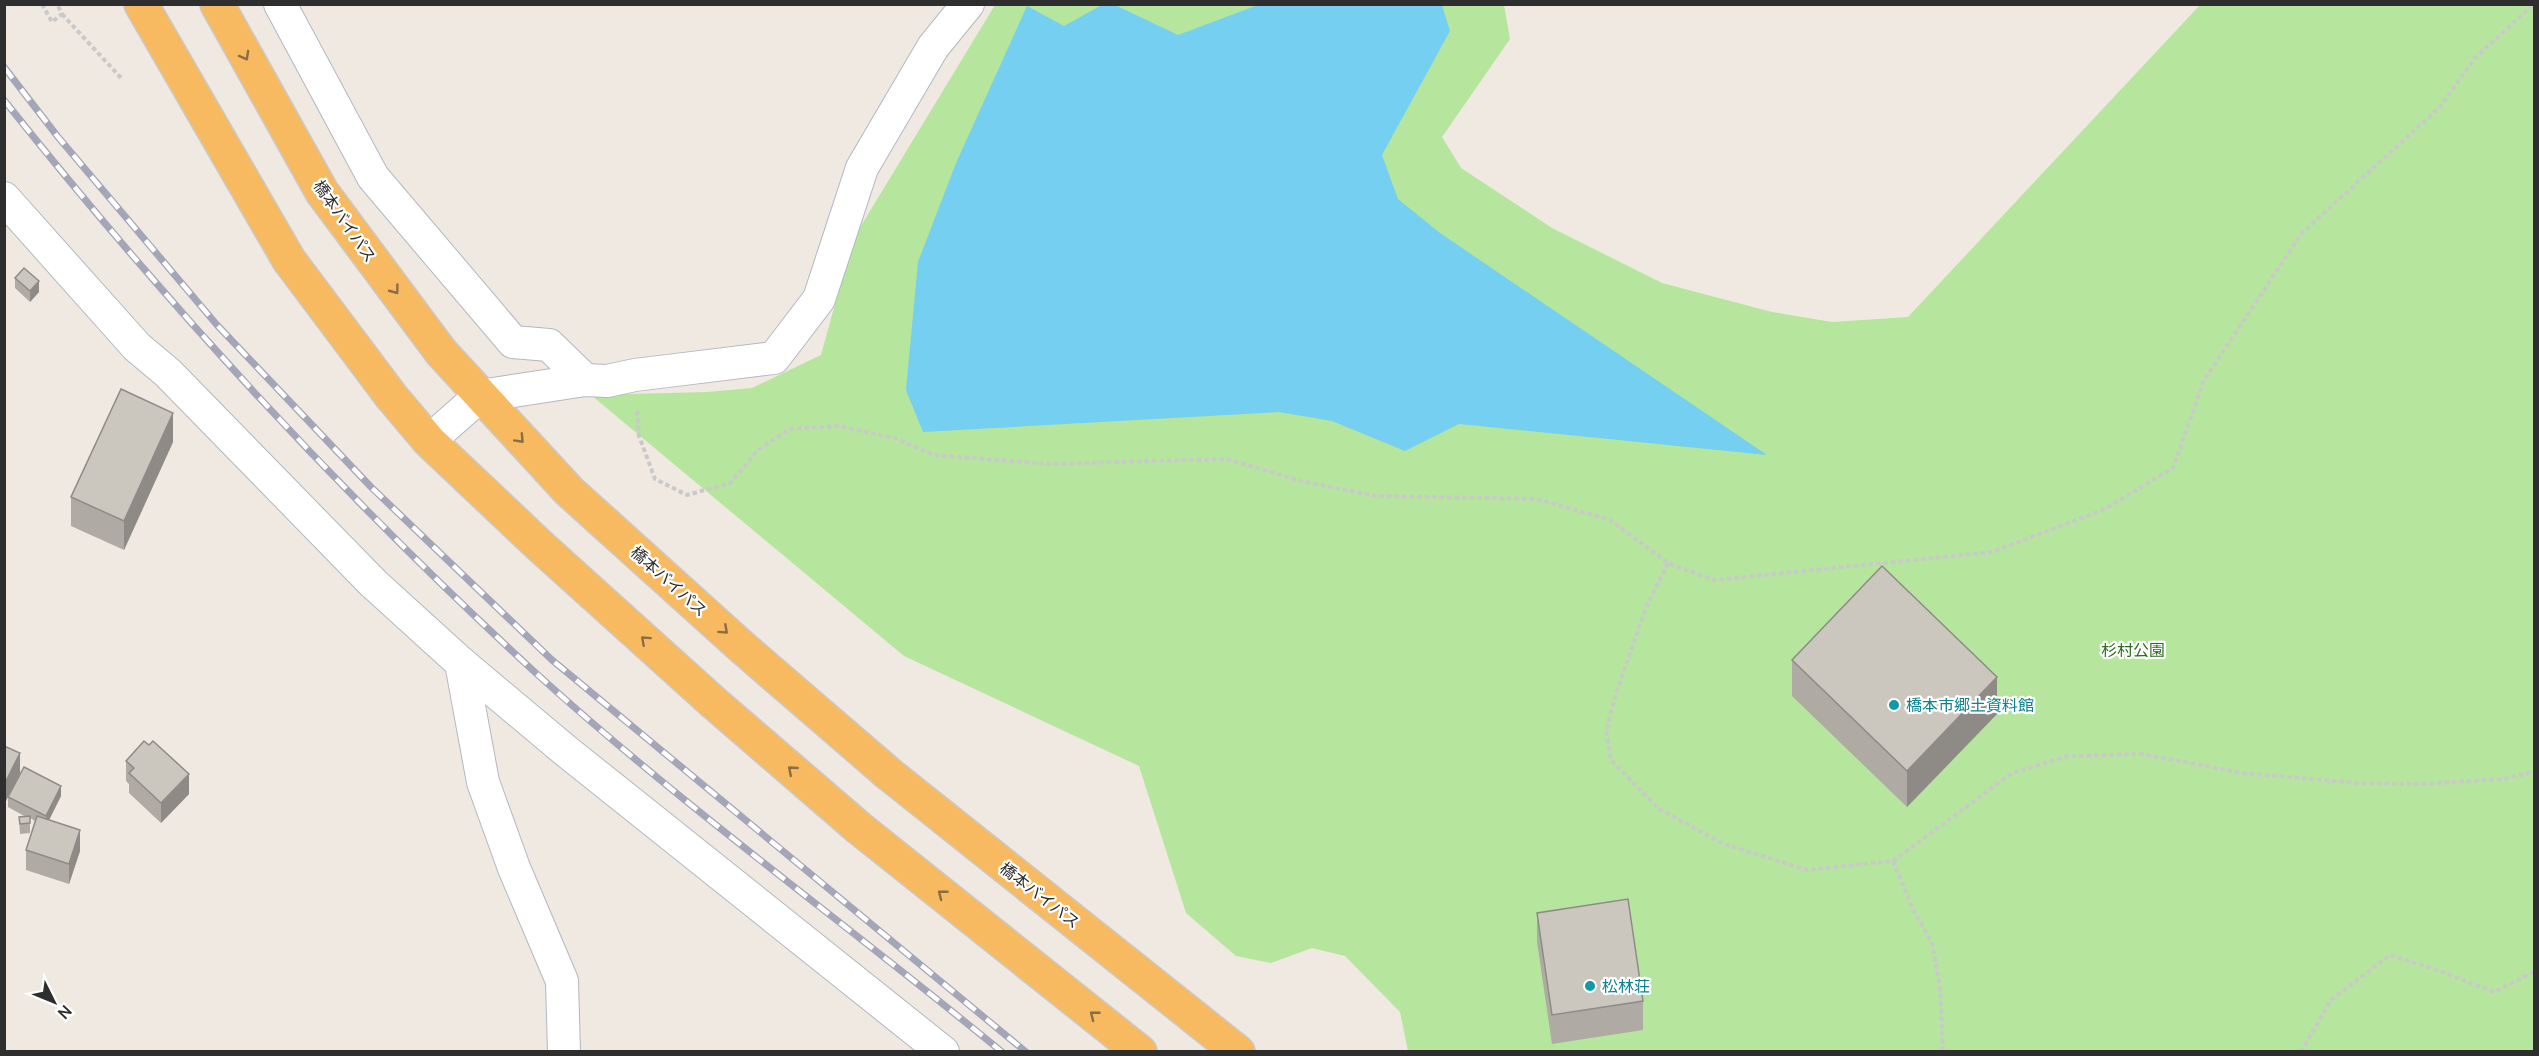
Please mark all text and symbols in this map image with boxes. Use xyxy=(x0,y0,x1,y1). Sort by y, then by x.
one-way arrow xyxy=(238,49,249,60)
street label: 橋本バイパス xyxy=(309,175,381,267)
one-way arrow xyxy=(387,284,398,295)
one-way arrow xyxy=(513,432,524,443)
street label: 橋本バイパス xyxy=(626,541,712,621)
one-way arrow xyxy=(717,623,728,634)
one-way arrow xyxy=(642,637,653,648)
park label: 杉村公園 xyxy=(2101,639,2165,661)
place label: 橋本市郷土資料館 xyxy=(1906,694,2034,716)
marker: 橋本市郷土資料館 xyxy=(1887,698,1901,712)
one-way arrow xyxy=(787,766,798,777)
street label: 橋本バイパス xyxy=(996,857,1084,933)
one-way arrow xyxy=(937,890,948,901)
north arrow xyxy=(24,972,84,1032)
place label: 松林荘 xyxy=(1602,975,1650,997)
marker: 松林荘 xyxy=(1583,979,1597,993)
text: N xyxy=(53,1001,77,1024)
one-way arrow xyxy=(1090,1012,1101,1023)

